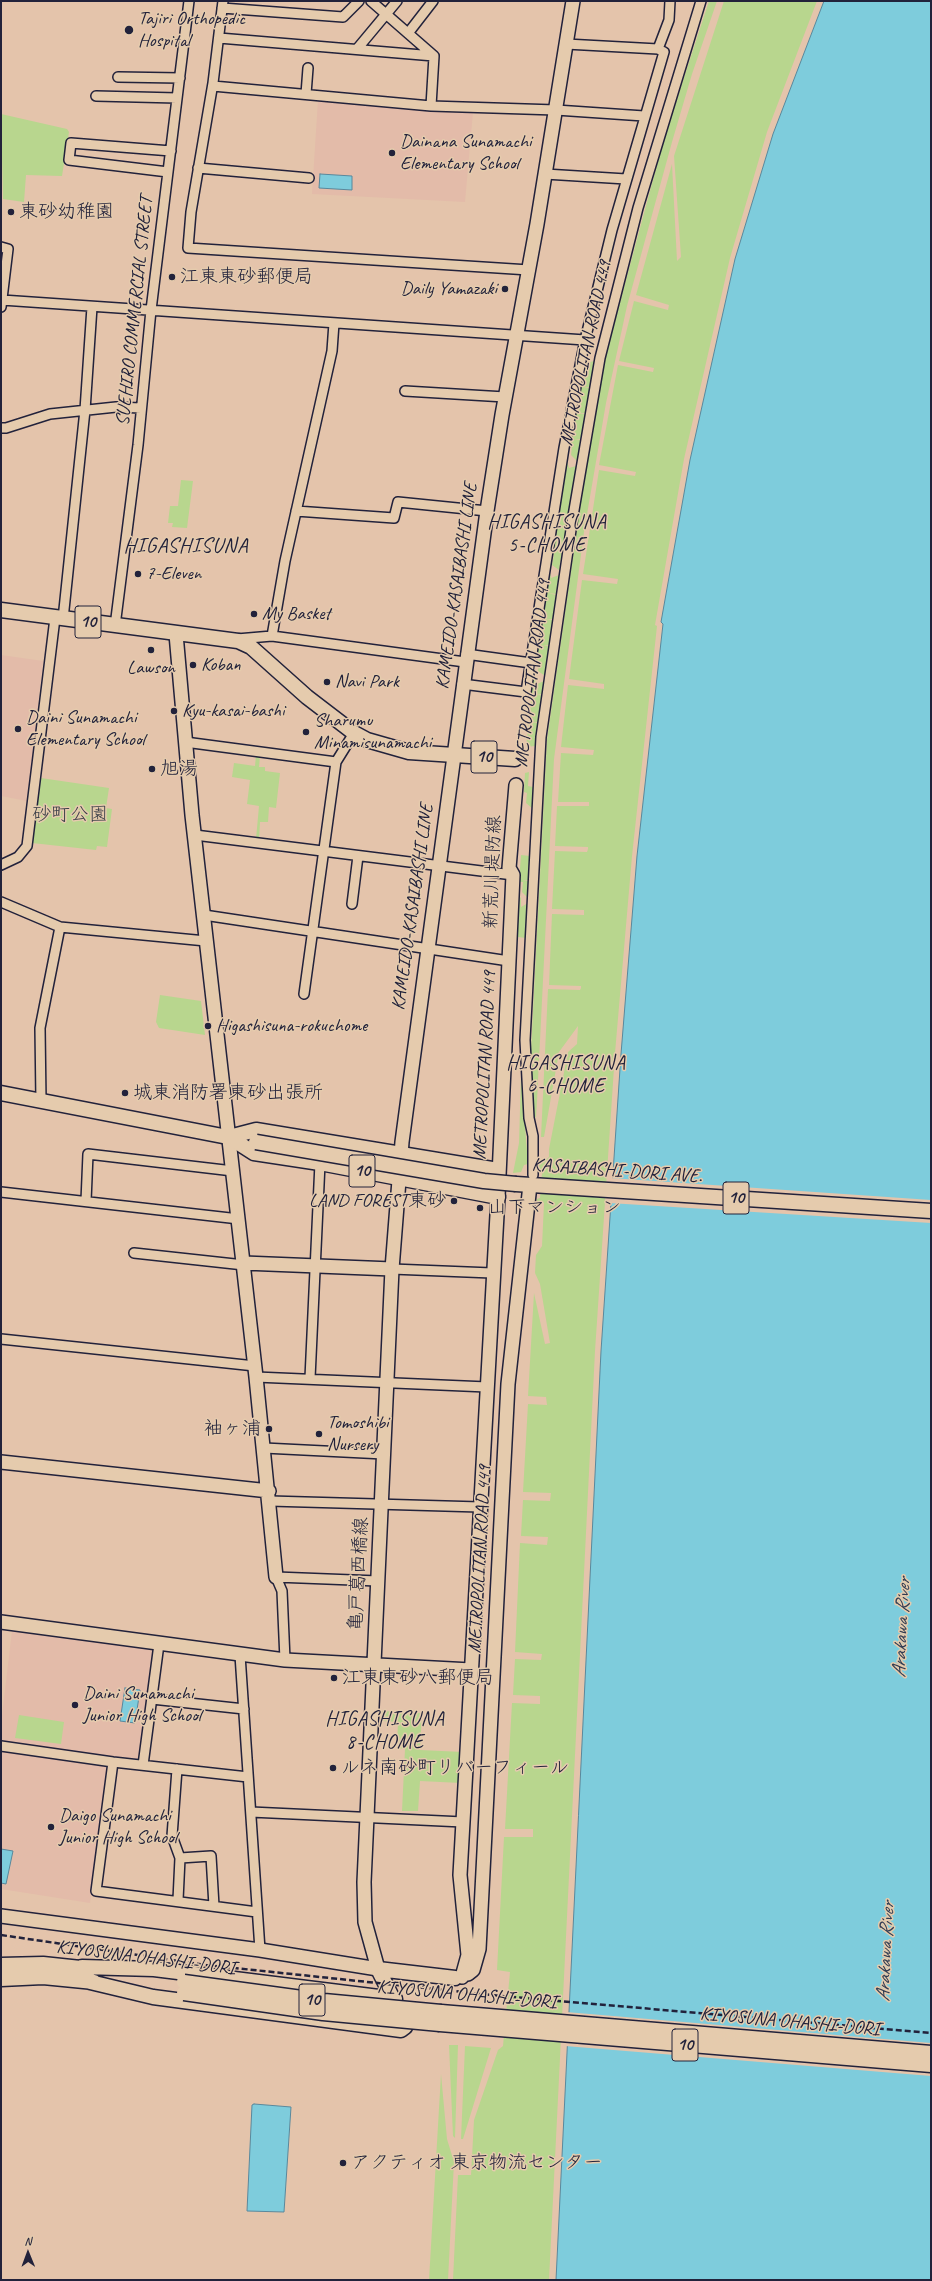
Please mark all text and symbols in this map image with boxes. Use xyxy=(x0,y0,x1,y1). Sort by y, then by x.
place label: Tajiri Orthopedic Hospital xyxy=(138,8,245,52)
marker: Tajiri Orthopedic Hospital xyxy=(123,24,135,36)
place label: Dainana Sunamachi Elementary School xyxy=(400,131,532,175)
marker: Dainana Sunamachi Elementary School xyxy=(387,148,397,158)
street label: SUEHIRO COMMERCIAL STREET xyxy=(112,195,158,427)
place label: 東砂幼稚園 xyxy=(19,201,114,223)
marker: 東砂幼稚園 xyxy=(6,207,16,217)
street label: METROPOLITAN ROAD 449 xyxy=(555,258,617,448)
place label: 江東東砂郵便局 xyxy=(180,266,313,288)
marker: 江東東砂郵便局 xyxy=(167,272,177,282)
place label: Daily Yamazaki xyxy=(401,278,497,300)
marker: Daily Yamazaki xyxy=(500,284,510,294)
street label: KAMEIDO-KASAIBASHI LINE xyxy=(431,481,483,691)
district label: HIGASHISUNA 5-CHOME xyxy=(488,511,606,558)
district label: HIGASHISUNA xyxy=(124,533,248,559)
place label: 7-Eleven xyxy=(146,563,201,585)
marker: 7-Eleven xyxy=(133,569,143,579)
street label: METROPOLITAN ROAD 449 xyxy=(510,578,556,768)
place label: My Basket xyxy=(262,603,331,625)
road number: 10 xyxy=(75,606,101,638)
marker: My Basket xyxy=(249,609,259,619)
marker: Lawson xyxy=(146,645,156,655)
place label: Koban xyxy=(201,654,241,676)
place label: Lawson xyxy=(127,657,175,679)
marker: Koban xyxy=(188,660,198,670)
place label: Navi Park xyxy=(335,671,399,693)
marker: Navi Park xyxy=(322,677,332,687)
place label: Kyu-kasai-bashi xyxy=(182,700,285,722)
marker: Kyu-kasai-bashi xyxy=(169,706,179,716)
place label: Daini Sunamachi Elementary School xyxy=(26,707,145,751)
place label: Sharumu Minamisunamachi xyxy=(314,710,431,754)
marker: Daini Sunamachi Elementary School xyxy=(13,724,23,734)
marker: Sharumu Minamisunamachi xyxy=(301,727,311,737)
road number: 10 xyxy=(471,741,497,773)
place label: 旭湯 xyxy=(160,758,198,780)
marker: 旭湯 xyxy=(147,764,157,774)
street label: KAMEIDO-KASAIBASHI LINE xyxy=(387,802,439,1012)
park label: 砂町公園 xyxy=(32,804,108,826)
street label: 新荒川堤防線 xyxy=(480,815,506,929)
street label: METROPOLITAN ROAD 449 xyxy=(469,970,501,1160)
place label: Higashisuna-rokuchome xyxy=(216,1015,367,1037)
marker: Higashisuna-rokuchome xyxy=(203,1021,213,1031)
district label: HIGASHISUNA 6-CHOME xyxy=(507,1052,625,1099)
place label: 城東消防署東砂出張所 xyxy=(133,1082,323,1104)
marker: 城東消防署東砂出張所 xyxy=(120,1088,130,1098)
street label: KASAIBASHI-DORI AVE. xyxy=(531,1154,703,1188)
road number: 10 xyxy=(349,1155,375,1187)
road number: 10 xyxy=(723,1182,749,1214)
place label: LAND FOREST東砂 xyxy=(309,1190,446,1212)
marker: LAND FOREST東砂 xyxy=(449,1196,459,1206)
place label: 山下マンション xyxy=(488,1197,621,1219)
marker: 山下マンション xyxy=(475,1203,485,1213)
place label: Tomoshibi Nursery xyxy=(327,1412,389,1456)
place label: 袖ヶ浦 xyxy=(204,1418,261,1440)
marker: 袖ヶ浦 xyxy=(264,1424,274,1434)
marker: Tomoshibi Nursery xyxy=(314,1429,324,1439)
street label: METROPOLITAN ROAD 449 xyxy=(464,1464,496,1654)
street label: 亀戸葛西橋線 xyxy=(345,1516,373,1632)
water label: Arakawa River xyxy=(887,1578,917,1678)
place label: 江東東砂八郵便局 xyxy=(342,1667,494,1689)
marker: 江東東砂八郵便局 xyxy=(329,1673,339,1683)
place label: Daini Sunamachi Junior High School xyxy=(83,1683,201,1727)
marker: Daini Sunamachi Junior High School xyxy=(70,1700,80,1710)
district label: HIGASHISUNA 8-CHOME xyxy=(326,1708,444,1755)
place label: ルネ南砂町リバーフィール xyxy=(341,1757,569,1779)
marker: ルネ南砂町リバーフィール xyxy=(328,1763,338,1773)
place label: Daigo Sunamachi Junior High School xyxy=(59,1805,177,1849)
marker: Daigo Sunamachi Junior High School xyxy=(46,1822,56,1832)
water label: Arakawa River xyxy=(871,1902,901,2002)
street label: KIYOSUNA OHASHI-DORI xyxy=(55,1936,237,1980)
street label: KIYOSUNA OHASHI-DORI xyxy=(376,1976,558,2014)
road number: 10 xyxy=(299,1984,325,2016)
street label: KIYOSUNA OHASHI-DORI xyxy=(699,2003,881,2041)
road number: 10 xyxy=(672,2029,698,2061)
place label: アクティオ 東京物流センター xyxy=(351,2152,603,2174)
marker: アクティオ 東京物流センター xyxy=(338,2158,348,2168)
north arrow xyxy=(8,2233,48,2273)
text: N xyxy=(24,2234,31,2248)

